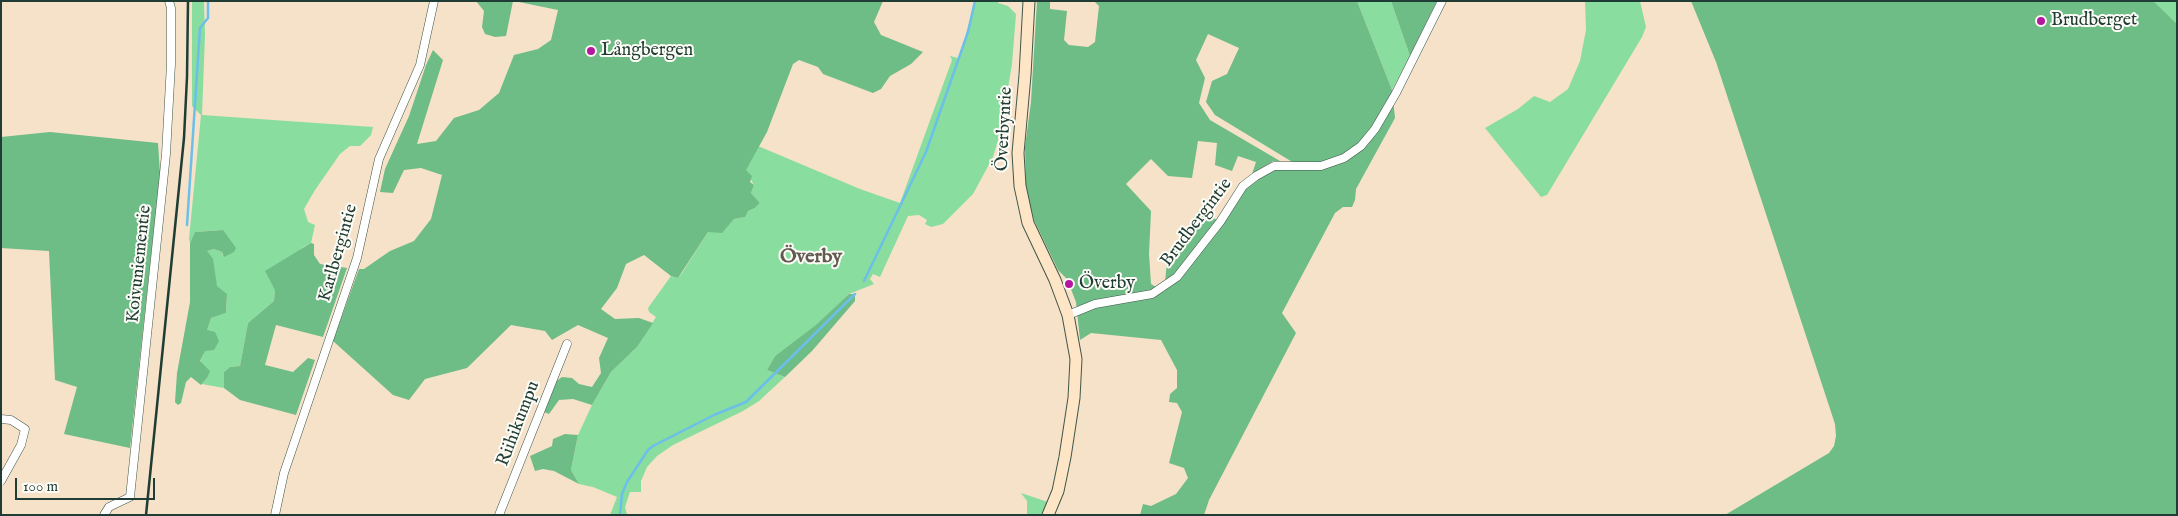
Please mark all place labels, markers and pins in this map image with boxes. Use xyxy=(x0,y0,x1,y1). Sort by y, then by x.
place label: Brudberget xyxy=(2051,10,2137,32)
marker: Brudberget xyxy=(2035,15,2047,27)
place label: Långbergen xyxy=(601,40,693,62)
marker: Långbergen xyxy=(585,45,597,57)
place label: Överby xyxy=(1079,273,1135,295)
marker: Överby xyxy=(1063,278,1075,290)

